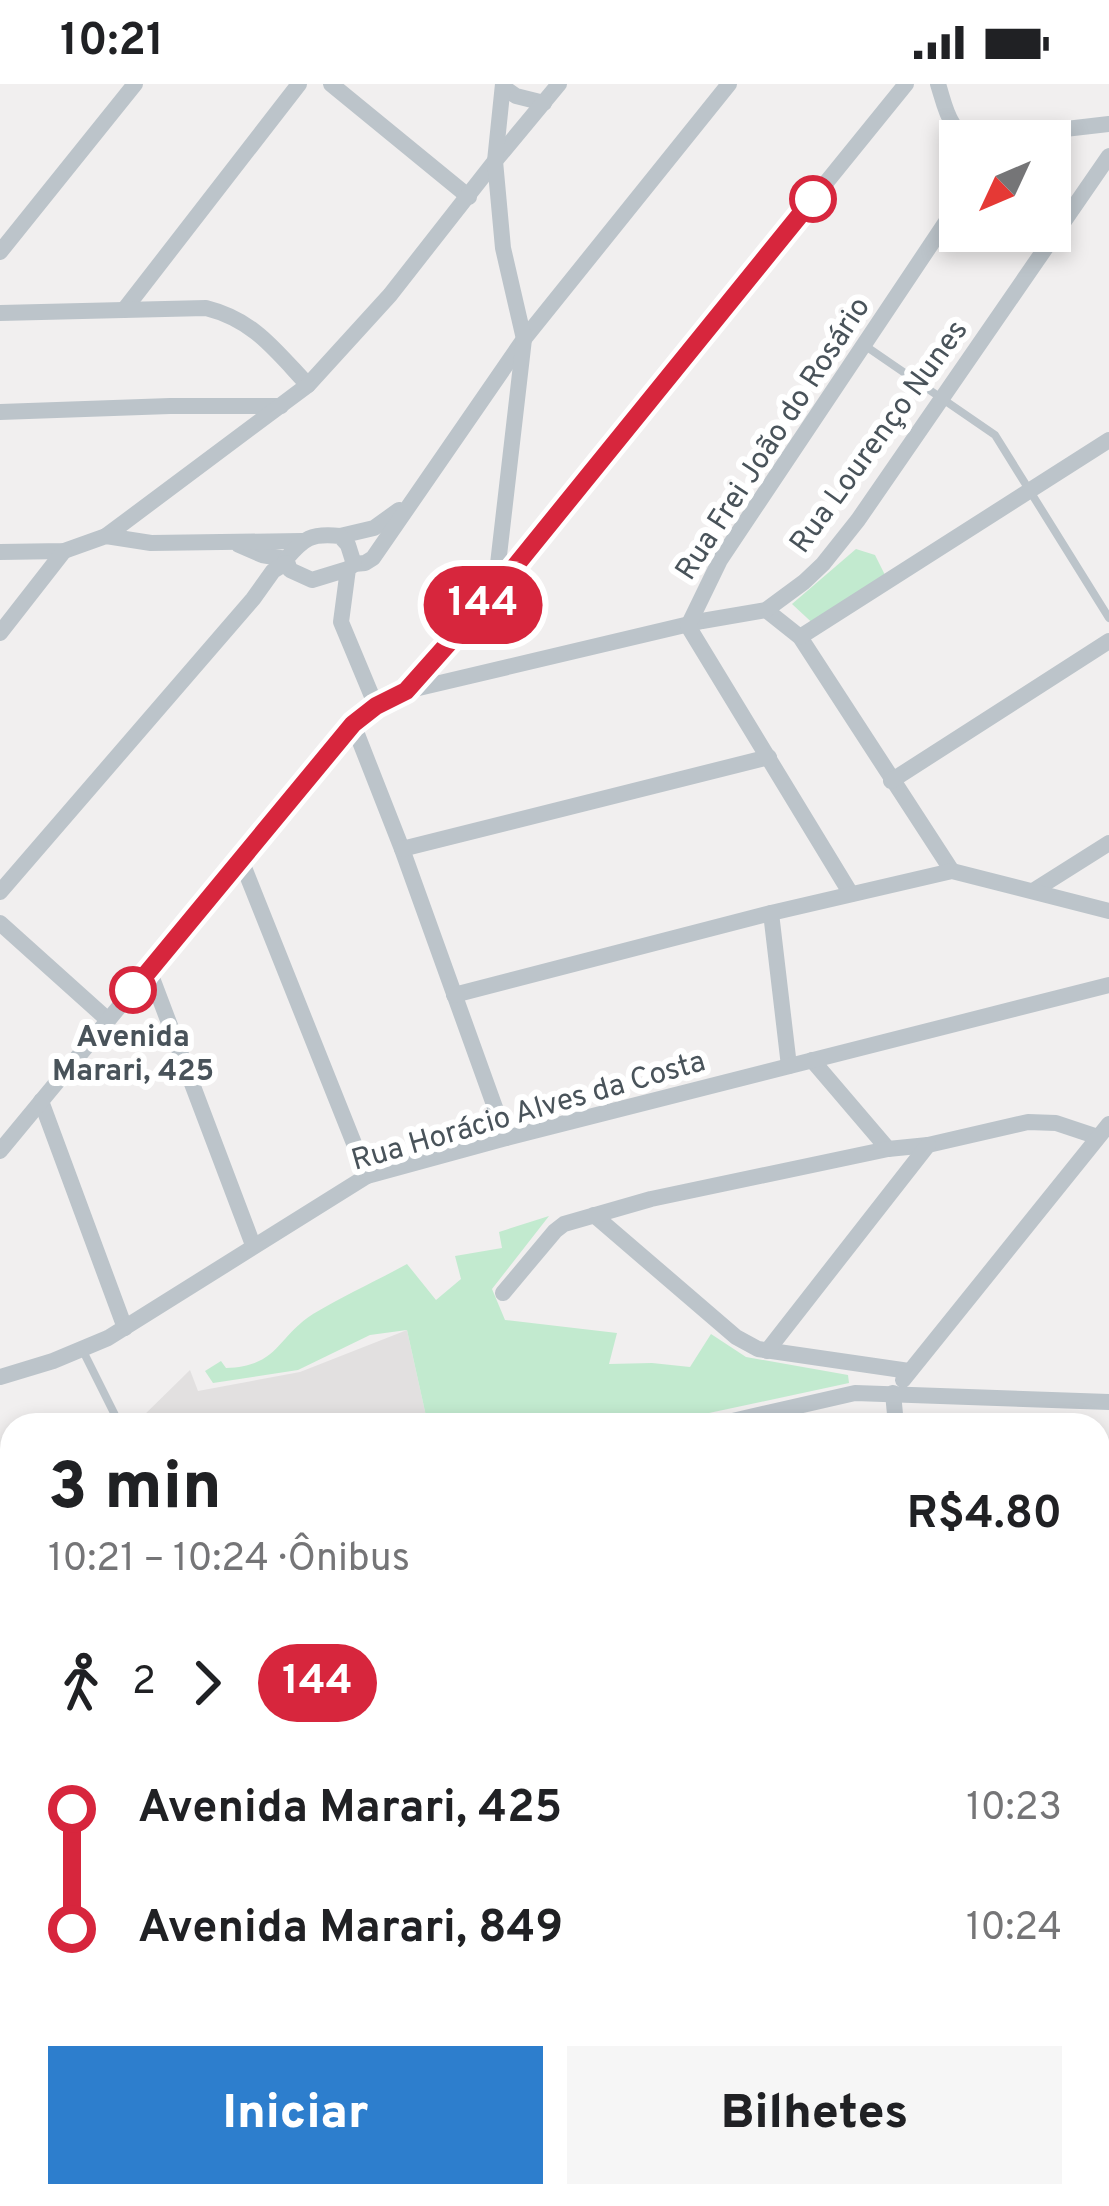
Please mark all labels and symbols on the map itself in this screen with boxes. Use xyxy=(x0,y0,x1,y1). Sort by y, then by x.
north arrow xyxy=(939,120,1071,252)
unlabelled marker xyxy=(791,177,835,221)
street label: Rua Frei João do Rosário xyxy=(669,291,880,588)
street label: Rua Lourenço Nunes xyxy=(783,314,977,561)
line badge: 144 xyxy=(414,566,552,644)
marker: Avenida Marari, 425 xyxy=(111,968,155,1012)
place label: Avenida Marari, 425 xyxy=(52,1020,214,1091)
street label: Rua Horácio Alves da Costa xyxy=(347,1044,710,1181)

